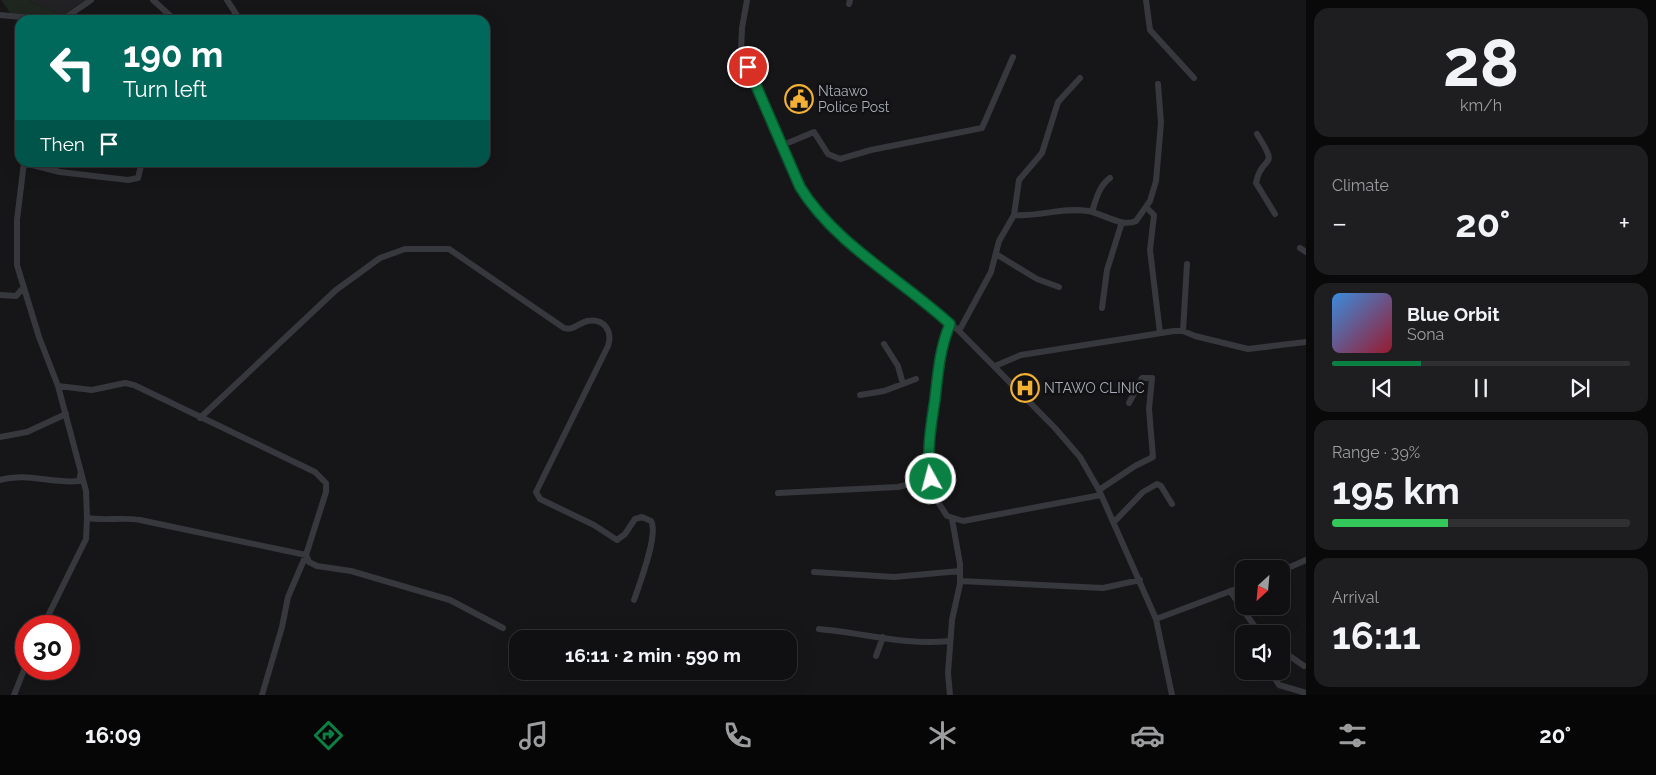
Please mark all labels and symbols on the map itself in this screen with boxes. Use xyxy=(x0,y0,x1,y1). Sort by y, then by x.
pin xyxy=(727,46,769,88)
place label: Ntaawo Police Post xyxy=(818,83,890,115)
public building icon: Ntaawo Police Post xyxy=(784,84,814,114)
hospital icon: NTAWO CLINIC xyxy=(1010,373,1040,403)
place label: NTAWO CLINIC xyxy=(1044,380,1145,396)
position arrow xyxy=(904,452,956,504)
north arrow xyxy=(1235,560,1290,615)
speed limit sign: 30 xyxy=(15,615,80,680)

